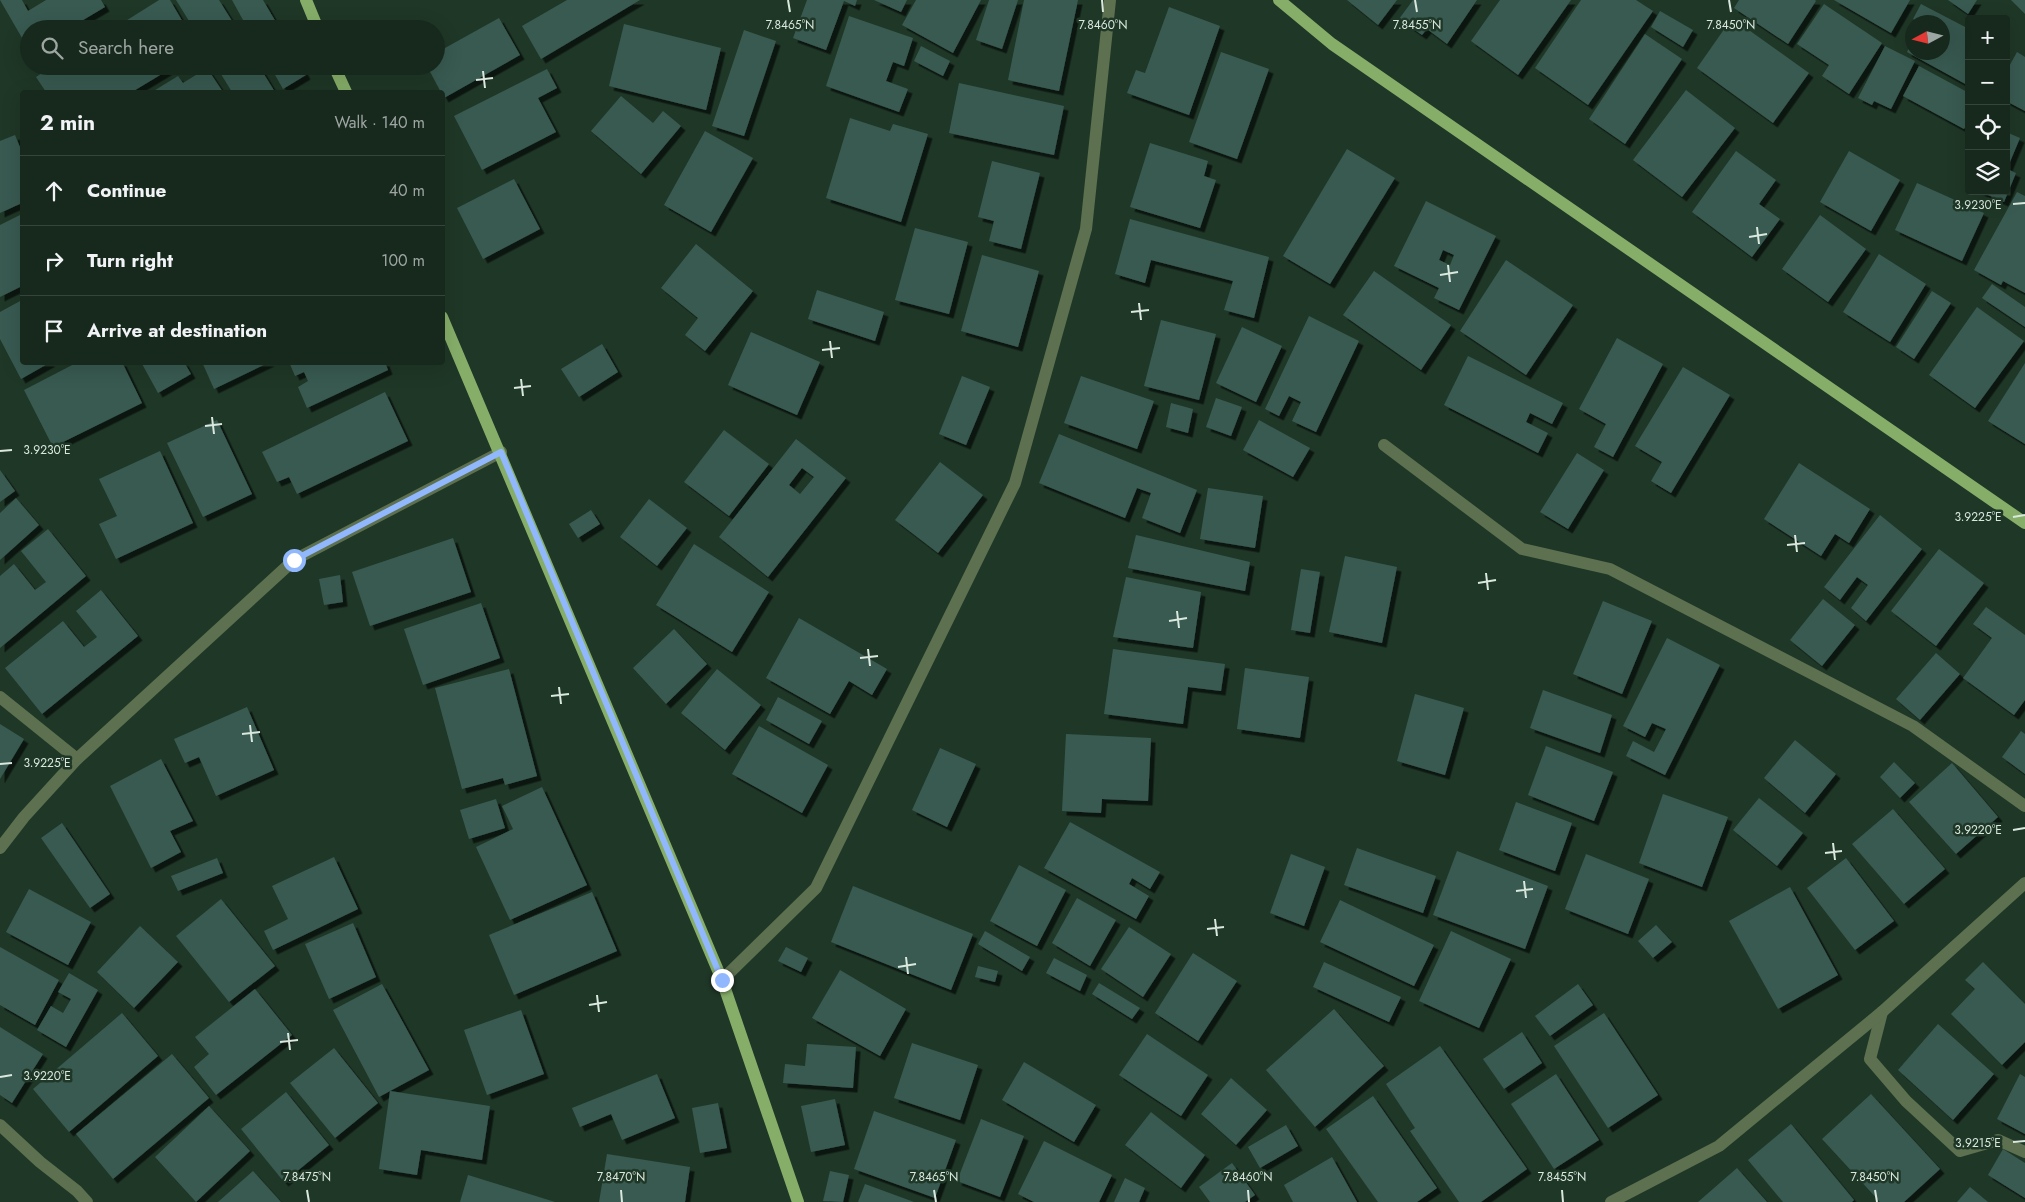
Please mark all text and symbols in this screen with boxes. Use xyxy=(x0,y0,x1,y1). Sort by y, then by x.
north arrow xyxy=(1905,15,1950,60)
map controls xyxy=(1965,15,2010,195)
button: + xyxy=(1965,15,2010,60)
text: 7.8465°N xyxy=(766,16,814,34)
text: 7.8460°N xyxy=(1079,16,1128,34)
text: 7.8455°N xyxy=(1393,16,1441,34)
text: 7.8450°N xyxy=(1707,16,1755,34)
search box xyxy=(20,20,445,75)
icon: search xyxy=(38,34,66,62)
text: Search here xyxy=(78,34,174,61)
button: − xyxy=(1965,60,2010,105)
button: locate xyxy=(1965,105,2010,150)
text: 2 min xyxy=(40,108,95,138)
text: Walk · 140 m xyxy=(335,111,425,134)
button: layers xyxy=(1965,150,2010,195)
icon: ahead xyxy=(40,177,68,205)
text: Continue xyxy=(87,177,166,204)
text: 40 m xyxy=(389,179,425,202)
text: 3.9230°E xyxy=(1954,196,2002,214)
icon: right xyxy=(40,247,68,275)
text: Turn right xyxy=(87,247,173,274)
text: 100 m xyxy=(381,249,425,272)
icon: arrive xyxy=(40,317,68,345)
text: Arrive at destination xyxy=(87,317,267,344)
text: 3.9230°E xyxy=(23,441,71,459)
text: 3.9225°E xyxy=(1954,508,2002,526)
route start xyxy=(283,549,306,572)
text: 3.9225°E xyxy=(23,754,71,772)
text: 3.9220°E xyxy=(1954,821,2002,839)
route end xyxy=(711,969,734,992)
text: 3.9220°E xyxy=(23,1067,71,1085)
text: 3.9215°E xyxy=(1955,1134,2001,1152)
text: 7.8475°N xyxy=(283,1168,331,1186)
text: 7.8470°N xyxy=(597,1168,645,1186)
text: 7.8465°N xyxy=(910,1168,958,1186)
text: 7.8460°N xyxy=(1224,1168,1273,1186)
text: 7.8455°N xyxy=(1538,1168,1586,1186)
text: 7.8450°N xyxy=(1851,1168,1899,1186)

